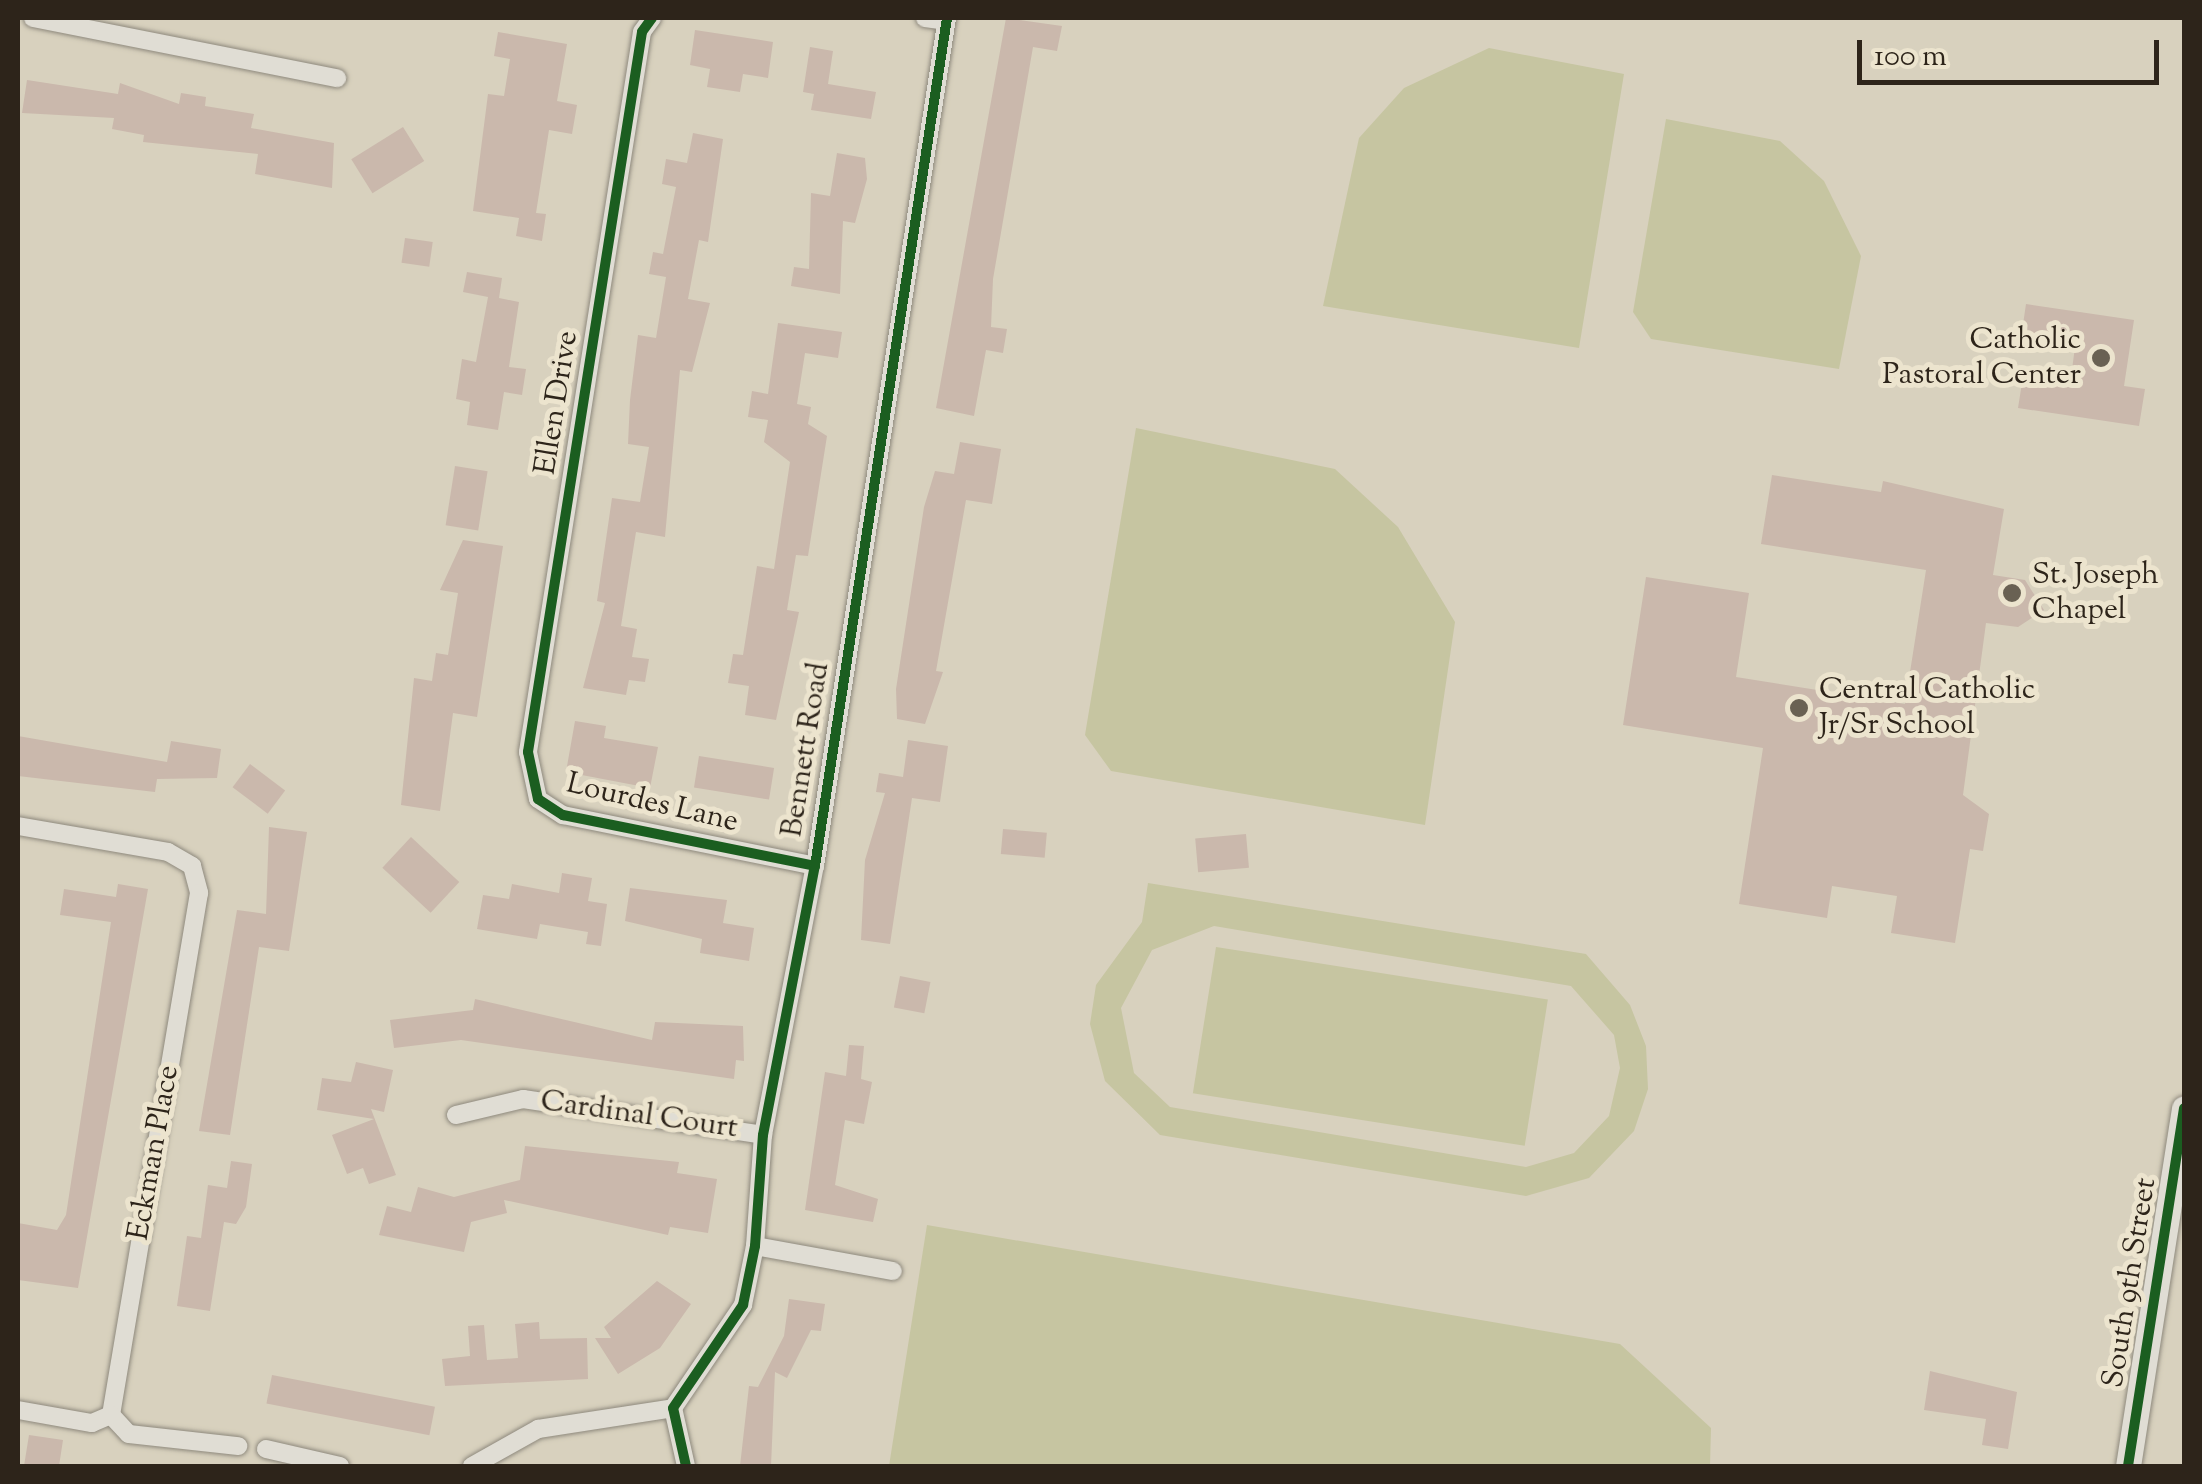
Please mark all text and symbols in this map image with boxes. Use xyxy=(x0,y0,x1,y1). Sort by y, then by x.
scale bar xyxy=(1862,20,2164,82)
text: 100 m xyxy=(1874,36,1947,79)
place label: Catholic Pastoral Center xyxy=(1882,323,2081,394)
street label: Ellen Drive xyxy=(529,329,587,477)
marker: Catholic Pastoral Center xyxy=(2090,347,2112,369)
place label: St. Joseph Chapel xyxy=(2032,558,2159,628)
marker: St. Joseph Chapel xyxy=(2001,582,2023,604)
street label: Bennett Road xyxy=(775,660,839,840)
place label: Central Catholic Jr/Sr School xyxy=(1819,673,2035,744)
marker: Central Catholic Jr/Sr School xyxy=(1788,697,1810,719)
street label: Lourdes Lane xyxy=(563,767,741,841)
street label: Eckman Place xyxy=(122,1063,188,1243)
street label: Cardinal Court xyxy=(538,1084,740,1148)
street label: South 9th Street xyxy=(2097,1175,2165,1391)

